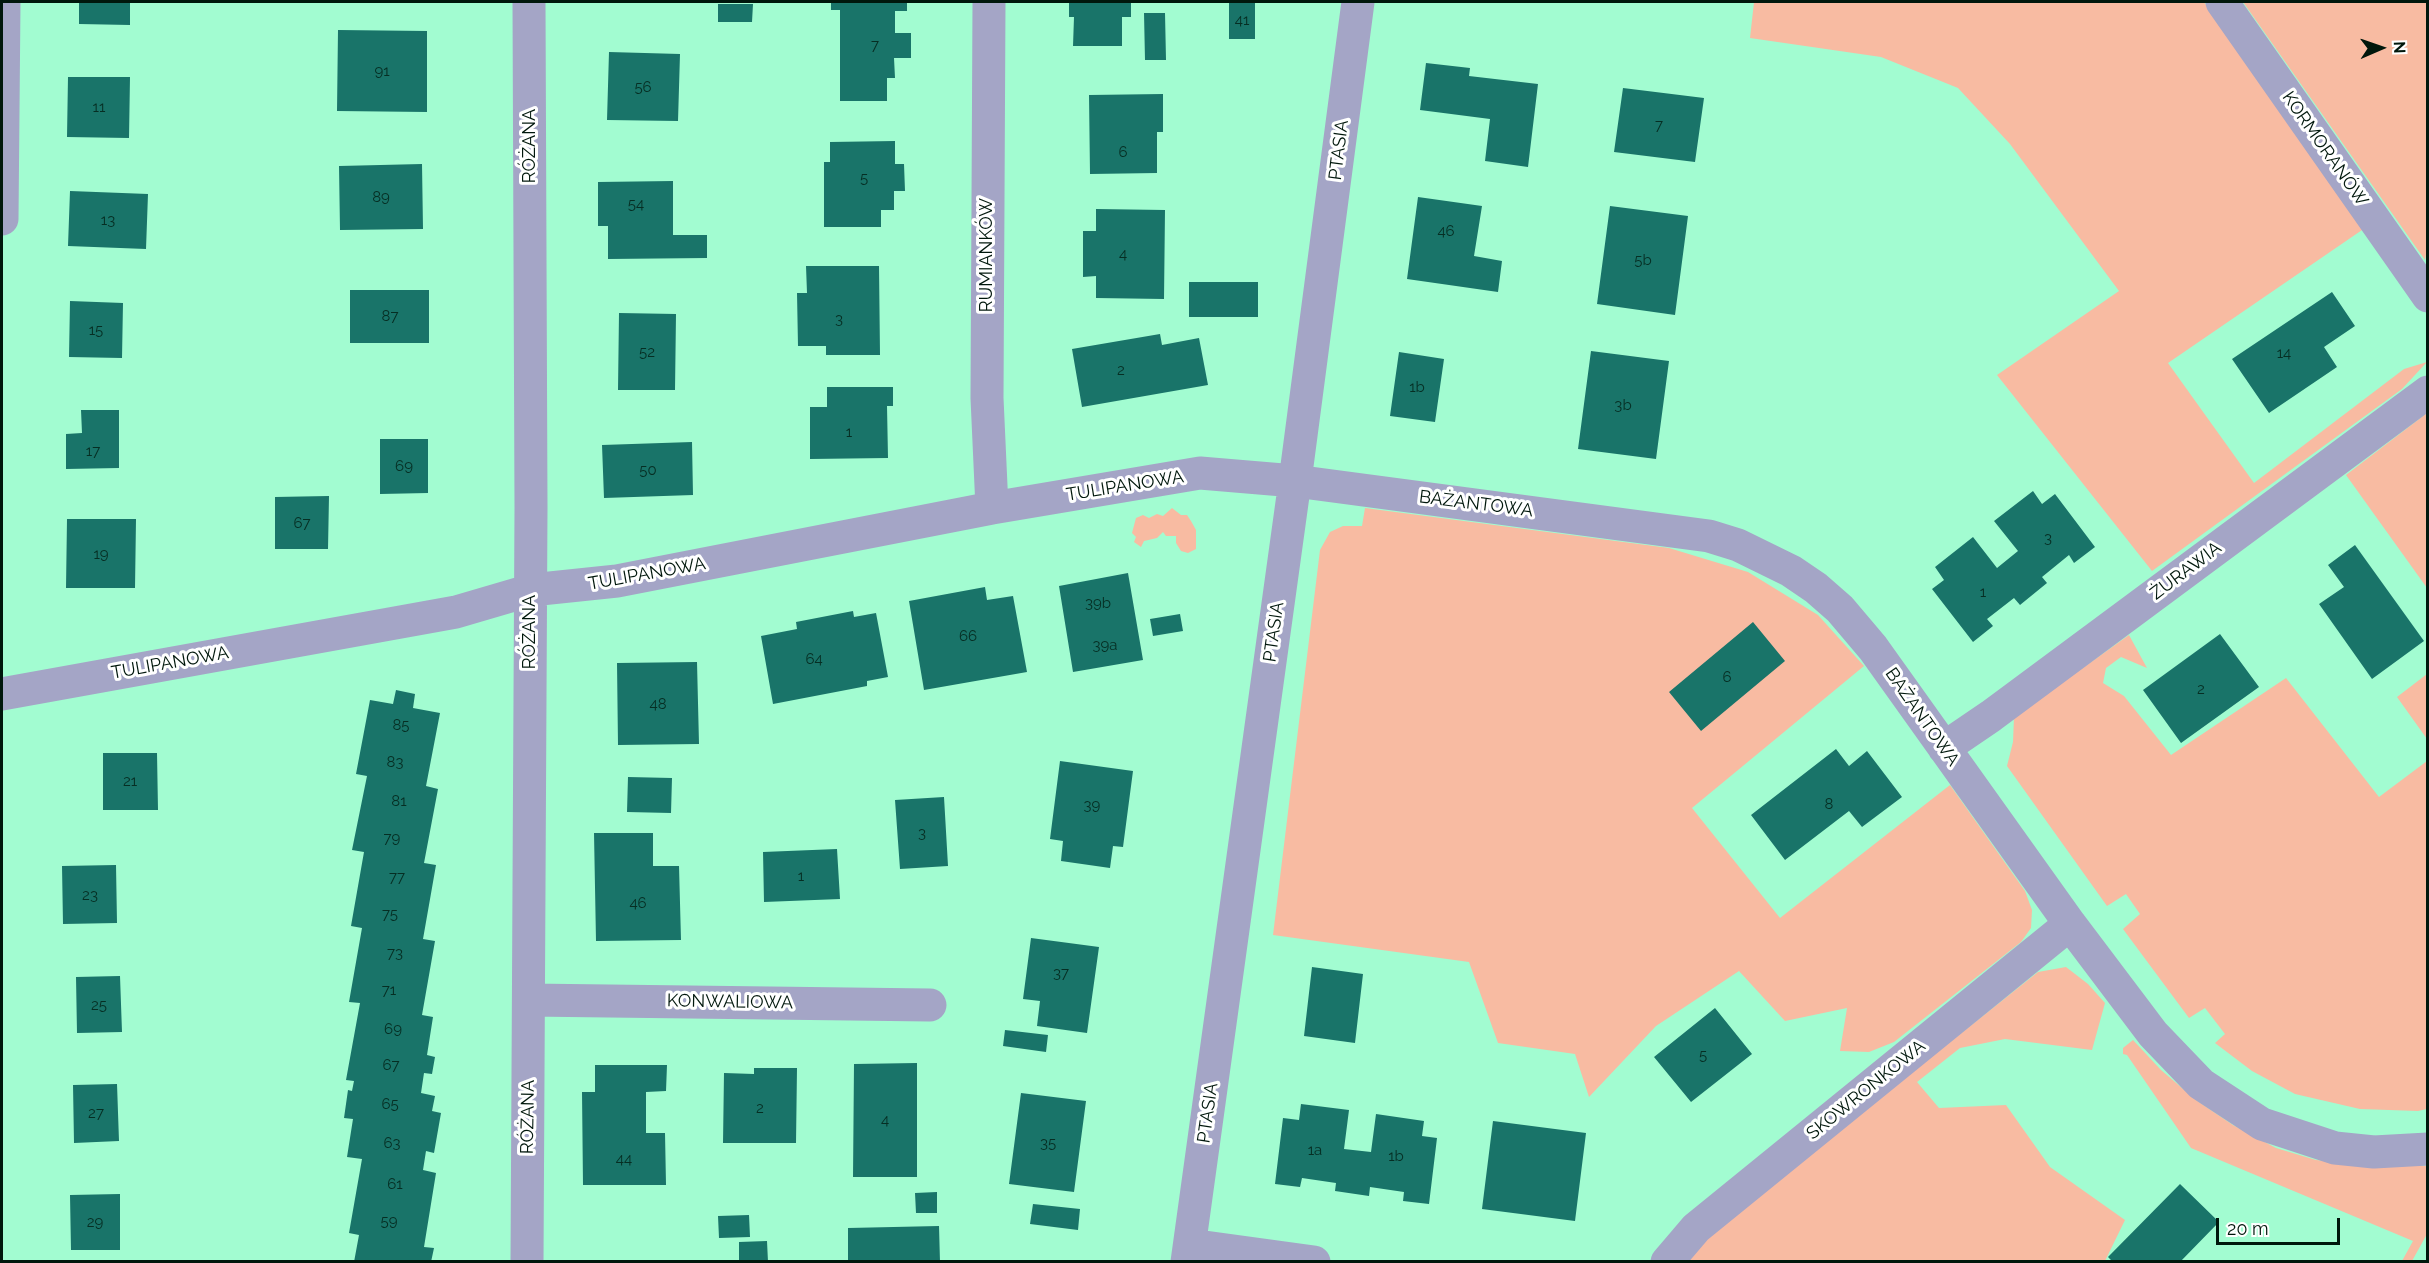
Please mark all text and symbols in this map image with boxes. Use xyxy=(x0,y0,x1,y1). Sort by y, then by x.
house number: 41 xyxy=(1235,11,1249,29)
north arrow xyxy=(2351,18,2411,78)
house number: 7 xyxy=(871,36,879,54)
text: N xyxy=(2390,41,2409,54)
house number: 91 xyxy=(374,62,390,80)
house number: 56 xyxy=(634,78,652,96)
street label: KORMORANÓW xyxy=(2277,87,2373,211)
house number: 11 xyxy=(93,98,105,116)
street label: RÓŻANA xyxy=(519,109,541,183)
house number: 7 xyxy=(1655,116,1663,134)
street label: PTASIA xyxy=(1325,119,1353,181)
house number: 6 xyxy=(1118,143,1128,161)
house number: 5 xyxy=(860,169,868,187)
house number: 89 xyxy=(372,188,390,206)
house number: 54 xyxy=(628,195,644,213)
street label: RUMIANKÓW xyxy=(976,198,998,312)
house number: 13 xyxy=(101,211,115,229)
house number: 46 xyxy=(1437,222,1455,240)
house number: 4 xyxy=(1119,245,1127,263)
house number: 5b xyxy=(1634,251,1652,269)
house number: 87 xyxy=(382,307,398,325)
house number: 3 xyxy=(835,310,843,328)
house number: 15 xyxy=(89,321,103,339)
house number: 52 xyxy=(639,343,655,361)
house number: 14 xyxy=(2277,344,2291,362)
house number: 2 xyxy=(1117,361,1125,379)
house number: 1b xyxy=(1409,378,1425,396)
house number: 3b xyxy=(1614,396,1632,414)
house number: 1 xyxy=(846,423,852,441)
house number: 17 xyxy=(86,442,100,460)
house number: 69 xyxy=(395,457,413,475)
house number: 50 xyxy=(639,461,657,479)
street label: TULIPANOWA xyxy=(1065,466,1185,506)
street label: BAŻANTOWA xyxy=(1418,486,1534,522)
house number: 67 xyxy=(293,514,311,532)
house number: 3 xyxy=(2044,529,2052,547)
street label: ŻURAWIA xyxy=(2146,537,2226,605)
house number: 19 xyxy=(93,545,109,563)
street label: TULIPANOWA xyxy=(587,553,707,595)
house number: 1 xyxy=(1980,583,1986,601)
house number: 39b xyxy=(1085,594,1111,612)
street label: RÓŻANA xyxy=(519,595,541,669)
street label: PTASIA xyxy=(1259,601,1289,663)
house number: 66 xyxy=(959,627,977,645)
house number: 39a xyxy=(1093,636,1117,654)
street label: TULIPANOWA xyxy=(110,642,230,684)
house number: 64 xyxy=(805,650,823,668)
street label: BAŻANTOWA xyxy=(1880,664,1964,770)
house number: 6 xyxy=(1722,668,1732,686)
house number: 2 xyxy=(2197,680,2205,698)
house number: 48 xyxy=(649,695,667,713)
house number: 85 xyxy=(392,716,410,734)
house number: 83 xyxy=(387,753,403,771)
house number: 21 xyxy=(123,772,137,790)
house number: 81 xyxy=(391,792,407,810)
house number: 8 xyxy=(1825,795,1833,813)
house number: 39 xyxy=(1084,796,1100,814)
house number: 3 xyxy=(918,824,926,842)
house number: 79 xyxy=(384,829,400,847)
house number: 1 xyxy=(798,867,804,885)
house number: 77 xyxy=(389,868,405,886)
house number: 23 xyxy=(82,886,98,904)
house number: 46 xyxy=(629,894,647,912)
house number: 75 xyxy=(382,905,398,923)
house number: 73 xyxy=(387,944,403,962)
house number: 37 xyxy=(1053,964,1069,982)
house number: 71 xyxy=(382,981,396,999)
street label: KONWALIOWA xyxy=(667,990,793,1014)
house number: 25 xyxy=(91,996,107,1014)
house number: 69 xyxy=(384,1020,402,1038)
street label: SKOWRONKOWA xyxy=(1802,1035,1930,1145)
house number: 5 xyxy=(1699,1046,1707,1064)
house number: 67 xyxy=(382,1056,400,1074)
street label: RÓŻANA xyxy=(517,1080,539,1154)
street label: PTASIA xyxy=(1193,1082,1223,1144)
house number: 65 xyxy=(381,1095,399,1113)
house number: 2 xyxy=(756,1099,764,1117)
house number: 27 xyxy=(88,1104,104,1122)
house number: 4 xyxy=(881,1111,889,1129)
house number: 63 xyxy=(383,1134,401,1152)
house number: 35 xyxy=(1040,1134,1056,1152)
house number: 1a xyxy=(1308,1141,1322,1159)
house number: 1b xyxy=(1388,1147,1404,1165)
house number: 44 xyxy=(616,1150,632,1168)
house number: 61 xyxy=(387,1175,403,1193)
scale bar xyxy=(2219,1206,2344,1244)
house number: 59 xyxy=(381,1212,397,1230)
house number: 29 xyxy=(87,1213,103,1231)
text: 20 m xyxy=(2227,1218,2269,1239)

